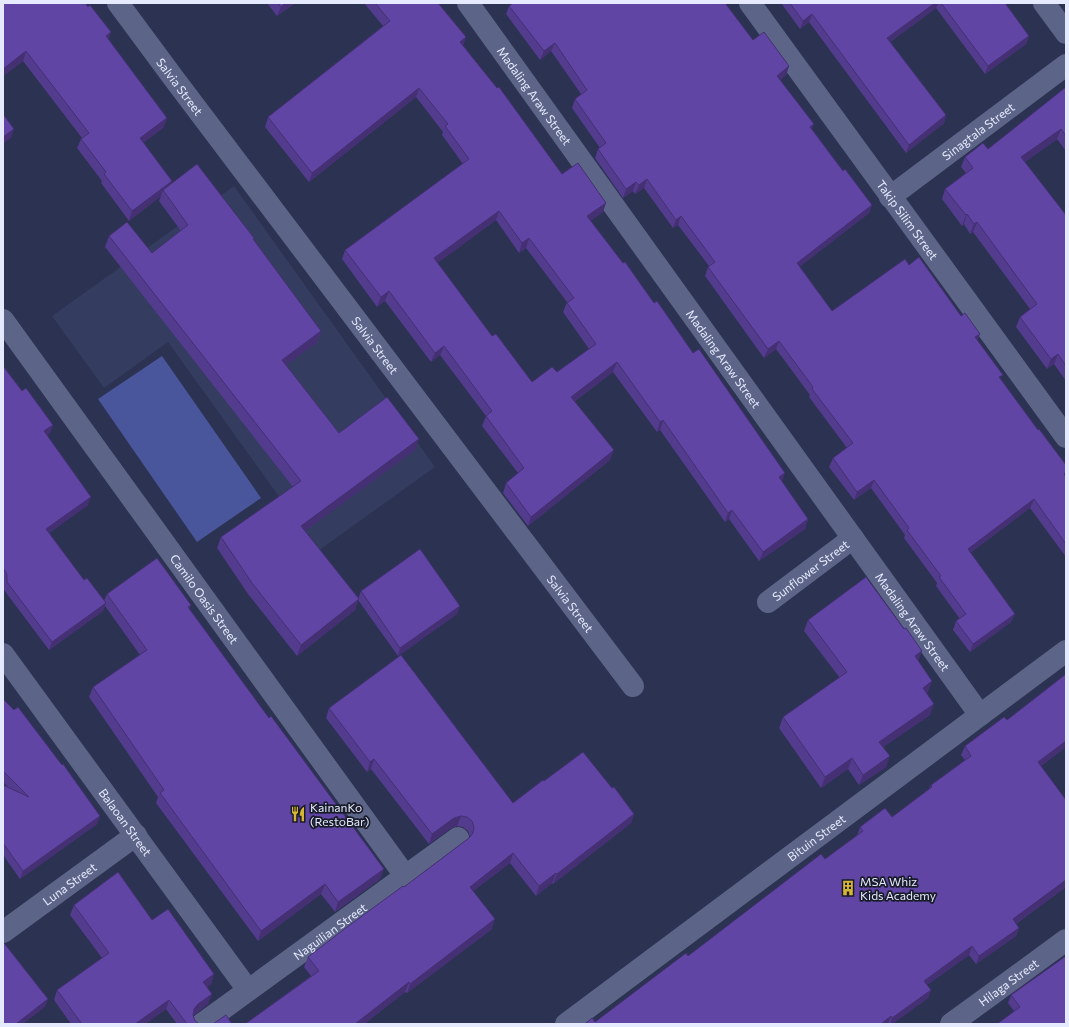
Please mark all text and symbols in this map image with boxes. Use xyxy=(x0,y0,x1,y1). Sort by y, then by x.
street label: Madaling Araw Street xyxy=(495,44,575,147)
street label: Salvia Street xyxy=(154,55,206,118)
street label: Sinagtala Street xyxy=(939,99,1017,163)
street label: Takip Silim Street xyxy=(874,177,941,262)
street label: Madaling Araw Street xyxy=(684,307,764,411)
street label: Salvia Street xyxy=(349,314,401,376)
street label: Sunflower Street xyxy=(769,537,851,603)
street label: Camilo Oasis Street xyxy=(168,551,242,646)
street label: Madaling Araw Street xyxy=(873,570,953,674)
street label: Salvia Street xyxy=(545,572,597,635)
street label: Balaoan Street xyxy=(96,786,155,859)
place label: KainanKo (RestoBar) xyxy=(310,800,369,828)
restaurant icon: KainanKo (RestoBar) xyxy=(289,805,307,823)
street label: Bituin Street xyxy=(784,811,848,864)
street label: Luna Street xyxy=(40,859,99,908)
place label: MSA Whiz Kids Academy xyxy=(860,874,936,902)
building icon: MSA Whiz Kids Academy xyxy=(839,879,857,897)
street label: Naguilian Street xyxy=(290,900,369,962)
street label: Hilaga Street xyxy=(976,956,1041,1009)

